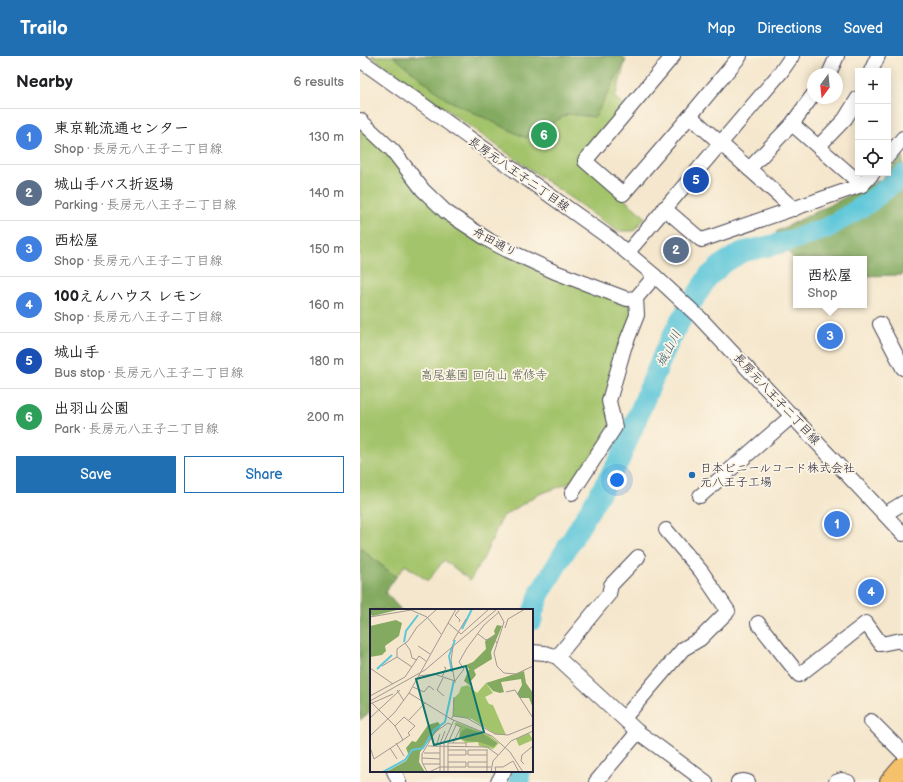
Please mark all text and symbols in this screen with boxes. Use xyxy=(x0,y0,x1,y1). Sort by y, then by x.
text: Trailo xyxy=(20,17,68,40)
text: Map xyxy=(707,20,735,37)
text: Directions xyxy=(757,20,822,37)
text: Saved xyxy=(844,20,883,37)
north arrow xyxy=(807,68,843,104)
map controls xyxy=(855,68,891,176)
button: + xyxy=(855,68,891,104)
text: Nearby xyxy=(16,72,73,92)
text: 6 results xyxy=(294,74,344,90)
button: − xyxy=(855,104,891,140)
text: 東京靴流通センター xyxy=(54,119,189,138)
pin: 6 xyxy=(531,120,557,150)
text: 1 xyxy=(26,129,32,145)
text: 130 m xyxy=(309,129,344,145)
street label: 長房元八王子二丁目線 xyxy=(465,134,572,215)
button: locate xyxy=(855,140,891,176)
text: Shop · 長房元八王子二丁目線 xyxy=(54,141,222,157)
pin: 5 xyxy=(683,165,709,195)
text: 城山手バス折返場 xyxy=(54,175,174,194)
text: 2 xyxy=(25,185,33,201)
text: 140 m xyxy=(309,185,344,201)
text: Parking · 長房元八王子二丁目線 xyxy=(54,197,236,213)
street label: 舟田通り xyxy=(470,224,519,261)
text: 西松屋 xyxy=(54,231,99,250)
pin: 2 xyxy=(663,235,689,265)
text: 3 xyxy=(25,241,33,257)
text: 150 m xyxy=(310,241,344,257)
text: Shop · 長房元八王子二丁目線 xyxy=(54,253,222,269)
popup xyxy=(793,256,867,308)
text: 西松屋 xyxy=(807,266,853,285)
text: Shop xyxy=(807,285,837,301)
text: 100えんハウス レモン xyxy=(54,287,202,306)
text: 4 xyxy=(25,297,33,313)
text: 160 m xyxy=(309,297,344,313)
text: Shop · 長房元八王子二丁目線 xyxy=(54,309,222,325)
pin: 3 xyxy=(817,321,843,351)
water label: 城山川 xyxy=(653,327,685,369)
text: 城山手 xyxy=(54,343,99,362)
street label: 長房元八王子二丁目線 xyxy=(730,350,823,448)
text: 5 xyxy=(25,353,33,369)
text: 180 m xyxy=(309,353,344,369)
text: Bus stop · 長房元八王子二丁目線 xyxy=(54,365,244,381)
park label: 高尾墓園 回向山 常修寺 xyxy=(421,368,547,383)
text: 出羽山公園 xyxy=(54,399,129,418)
text: 6 xyxy=(25,409,33,425)
text: 200 m xyxy=(307,409,344,425)
text: Park · 長房元八王子二丁目線 xyxy=(54,421,219,437)
button: Save xyxy=(16,456,176,493)
button: Share xyxy=(184,456,344,493)
place label: 日本ビニールコード株式会社 元八王子工場 xyxy=(700,461,855,490)
your location xyxy=(607,470,627,490)
marker: 日本ビニールコード株式会社 元八王子工場 xyxy=(687,470,697,480)
pin: 1 xyxy=(824,509,850,539)
pin: 4 xyxy=(858,577,884,607)
inset map xyxy=(370,609,533,772)

